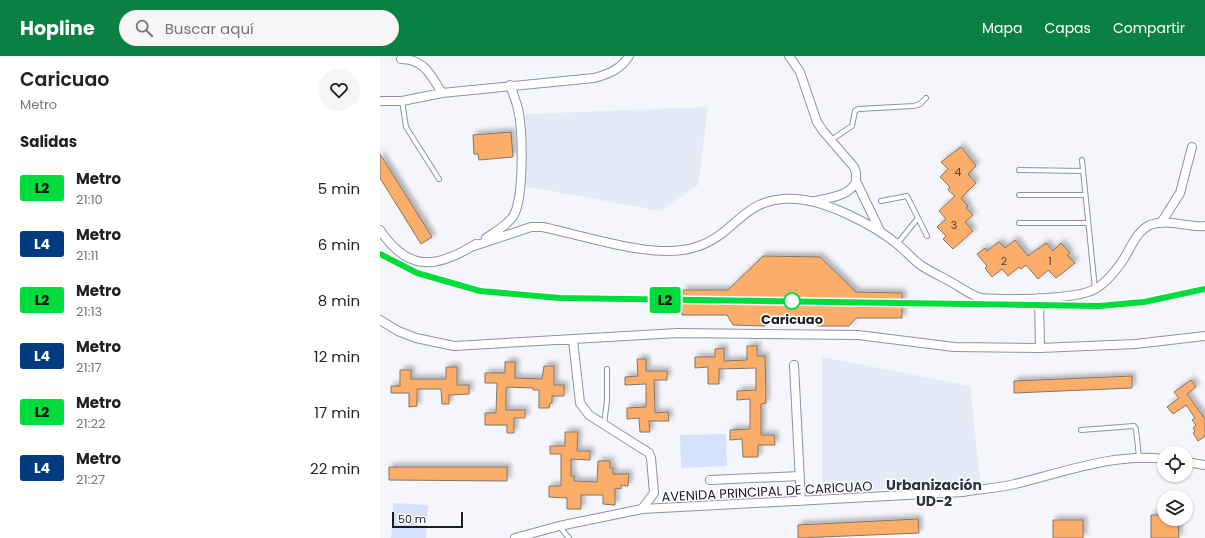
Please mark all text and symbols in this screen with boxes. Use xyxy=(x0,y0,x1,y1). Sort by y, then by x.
search box xyxy=(119,10,399,46)
text: Hopline xyxy=(20,15,95,42)
icon: search xyxy=(133,17,155,39)
text: Buscar aquí xyxy=(165,18,254,39)
text: Mapa xyxy=(982,18,1022,38)
text: Capas xyxy=(1044,18,1091,38)
text: Compartir xyxy=(1113,18,1185,38)
text: Caricuao xyxy=(20,66,109,93)
button: heart xyxy=(318,69,360,111)
text: Metro xyxy=(20,95,57,114)
text: Salidas xyxy=(20,131,77,152)
house number: 4 xyxy=(955,164,962,180)
text: Metro xyxy=(76,168,121,189)
text: L2 xyxy=(35,178,49,198)
text: 5 min xyxy=(318,178,360,199)
text: 21:10 xyxy=(76,190,103,209)
house number: 3 xyxy=(951,217,957,233)
text: Metro xyxy=(76,224,121,245)
text: L4 xyxy=(34,234,50,254)
text: 6 min xyxy=(318,234,360,255)
text: 21:11 xyxy=(76,246,99,265)
house number: 2 xyxy=(1001,253,1007,269)
house number: 1 xyxy=(1048,253,1052,269)
text: Metro xyxy=(76,280,121,301)
line badge: L2 xyxy=(647,287,683,313)
text: L2 xyxy=(35,290,49,310)
text: 8 min xyxy=(318,290,360,311)
text: L2 xyxy=(658,290,672,310)
marker: Caricuao xyxy=(783,292,801,310)
text: 21:13 xyxy=(76,302,102,321)
place label: Caricuao xyxy=(761,310,823,329)
text: Metro xyxy=(76,336,121,357)
text: L4 xyxy=(34,346,50,366)
text: 12 min xyxy=(314,346,360,367)
text: 21:17 xyxy=(76,358,102,377)
text: Metro xyxy=(76,392,121,413)
text: L2 xyxy=(35,402,49,422)
text: 17 min xyxy=(314,402,360,423)
text: 21:22 xyxy=(76,414,105,433)
map controls xyxy=(1157,446,1193,526)
button: locate xyxy=(1157,446,1193,482)
text: Metro xyxy=(76,448,121,469)
text: L4 xyxy=(34,458,50,478)
text: 22 min xyxy=(310,458,360,479)
text: 21:27 xyxy=(76,470,105,489)
district label: Urbanización UD-2 xyxy=(886,475,982,511)
street label: AVENIDA PRINCIPAL DE CARICUAO xyxy=(661,476,873,507)
button: layers xyxy=(1157,490,1193,526)
scale bar xyxy=(392,510,463,529)
text: 50 m xyxy=(398,511,426,527)

